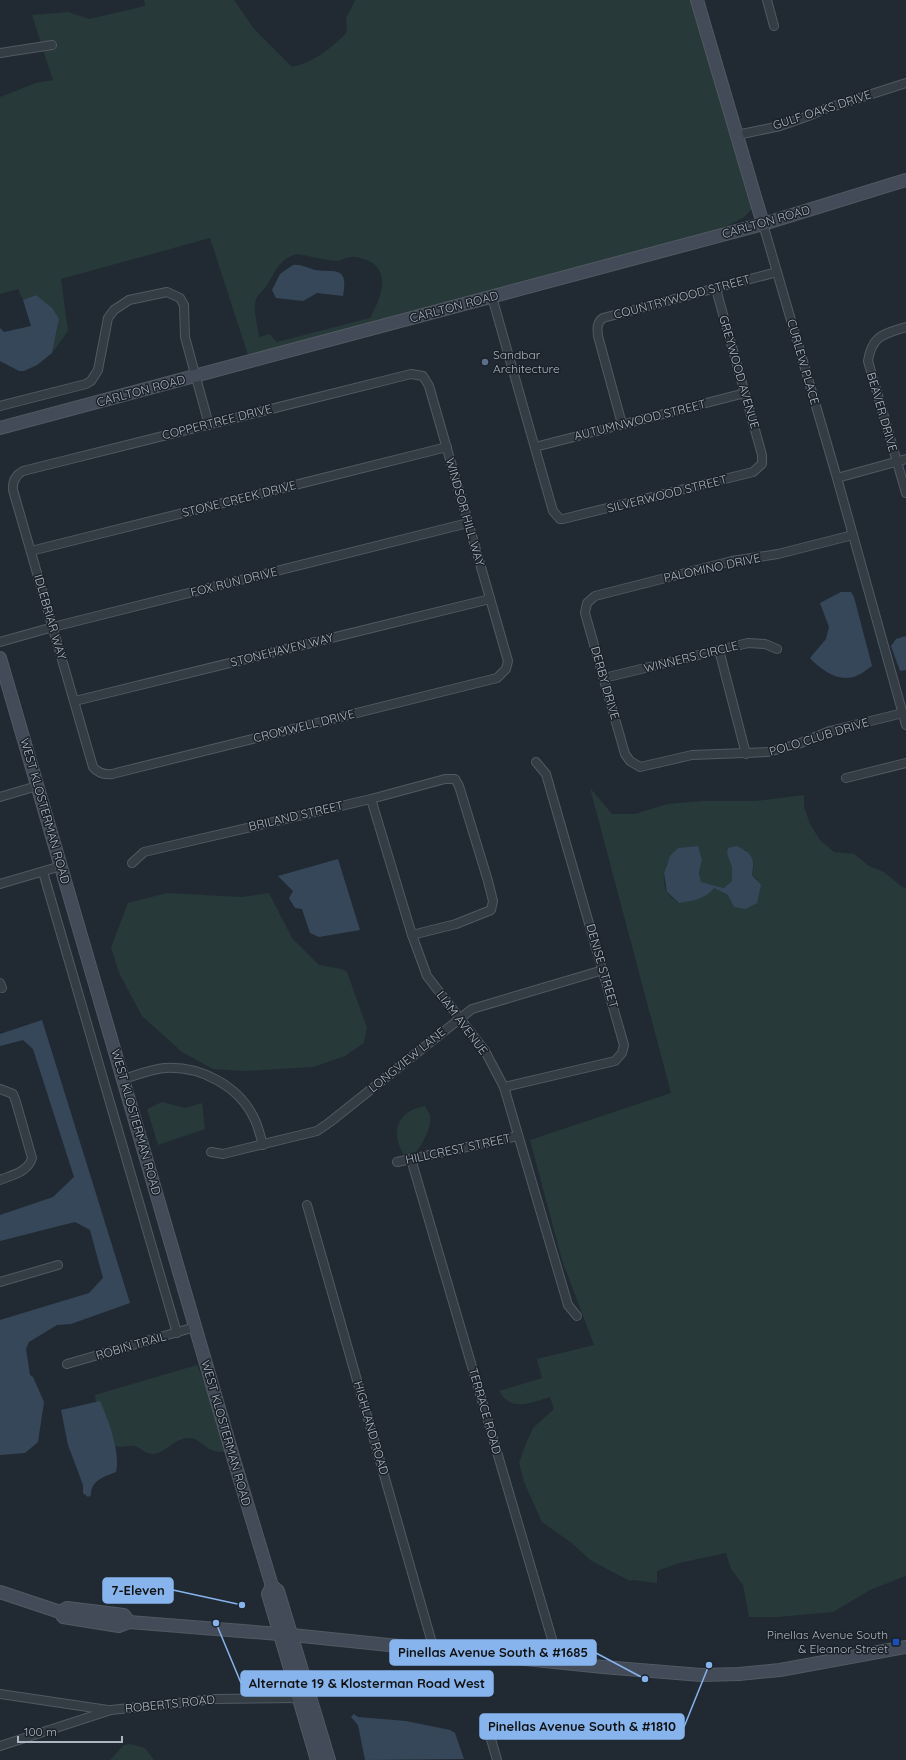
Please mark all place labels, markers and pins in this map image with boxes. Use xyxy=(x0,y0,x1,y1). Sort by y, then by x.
place label: Sandbar Architecture xyxy=(493,347,560,376)
marker: Sandbar Architecture xyxy=(480,357,490,367)
callout: 7-Eleven xyxy=(103,1578,173,1603)
place label: Pinellas Avenue South & Eleanor Street xyxy=(767,1627,888,1656)
marker: Pinellas Avenue South & Eleanor Street xyxy=(891,1637,901,1647)
callout: Pinellas Avenue South & #1685 xyxy=(390,1640,596,1665)
callout: Alternate 19 & Klosterman Road West xyxy=(241,1671,493,1696)
callout: Pinellas Avenue South & #1810 xyxy=(480,1714,684,1739)

